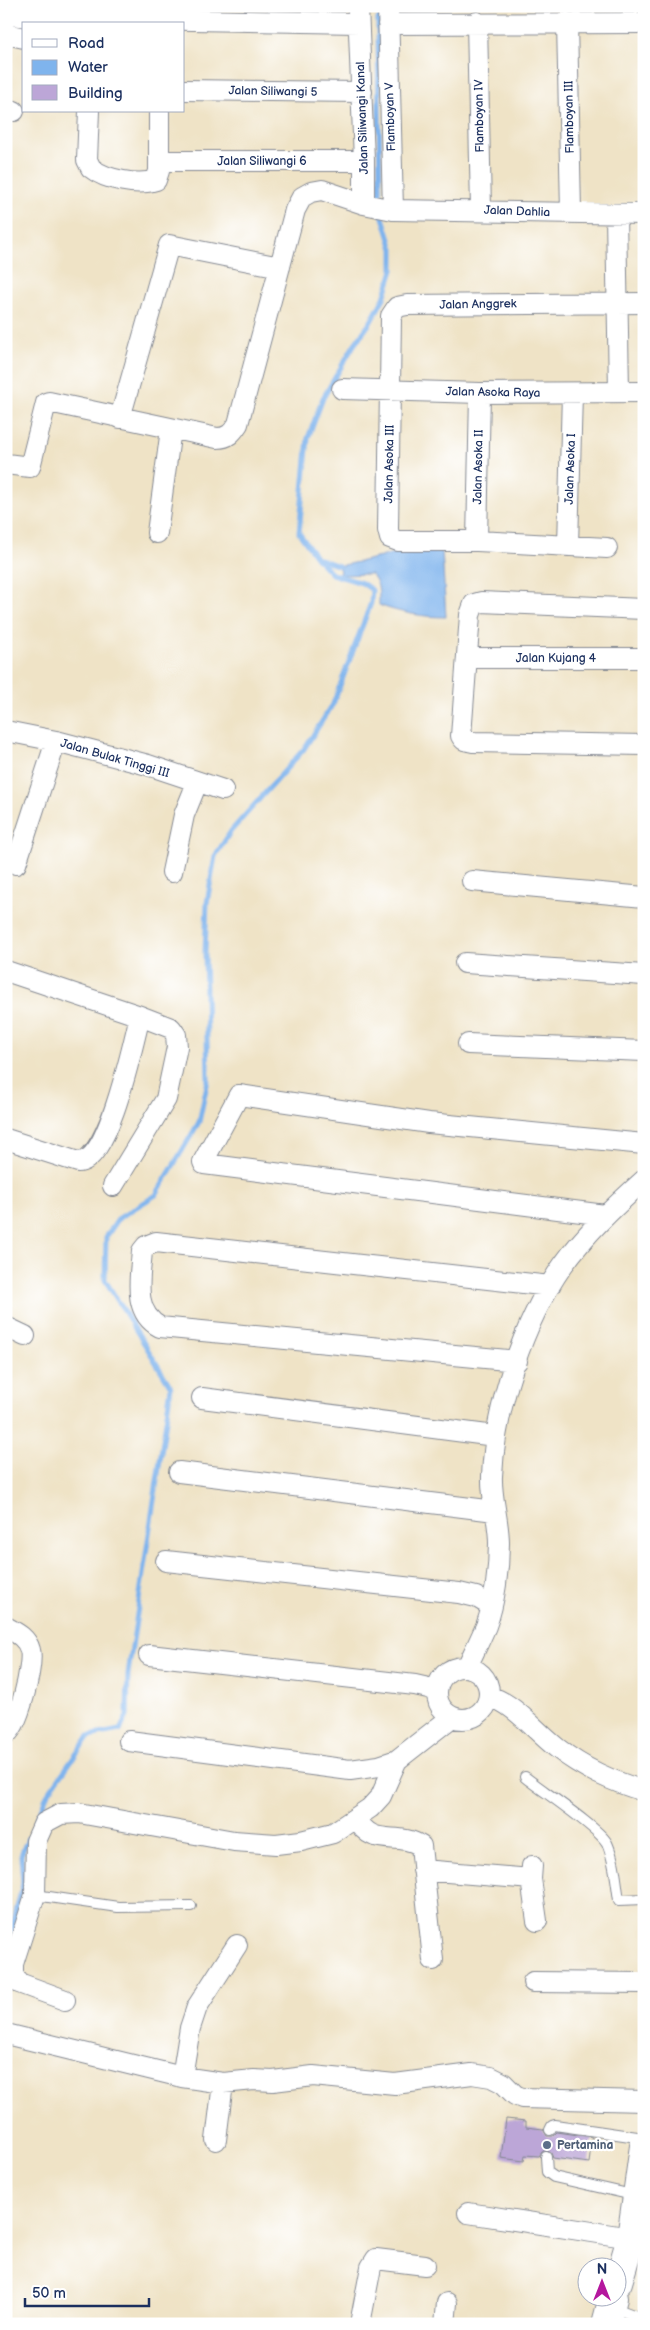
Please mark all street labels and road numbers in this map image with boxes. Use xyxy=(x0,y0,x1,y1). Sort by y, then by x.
street label: Jalan Siliwangi Kanal xyxy=(353,61,372,175)
street label: Flamboyan IV xyxy=(471,79,488,153)
street label: Flamboyan III xyxy=(561,80,578,154)
street label: Flamboyan V xyxy=(382,82,399,152)
street label: Jalan Siliwangi 5 xyxy=(228,83,318,100)
street label: Jalan Siliwangi 6 xyxy=(217,154,307,169)
street label: Jalan Dahlia xyxy=(483,203,551,220)
street label: Jalan Anggrek xyxy=(439,296,517,313)
street label: Jalan Asoka Raya xyxy=(445,384,541,401)
street label: Jalan Asoka III xyxy=(381,424,398,504)
street label: Jalan Asoka II xyxy=(470,429,487,505)
street label: Jalan Asoka I xyxy=(562,433,579,505)
street label: Jalan Kujang 4 xyxy=(516,651,597,666)
street label: Jalan Bulak Tinggi III xyxy=(59,736,171,781)

